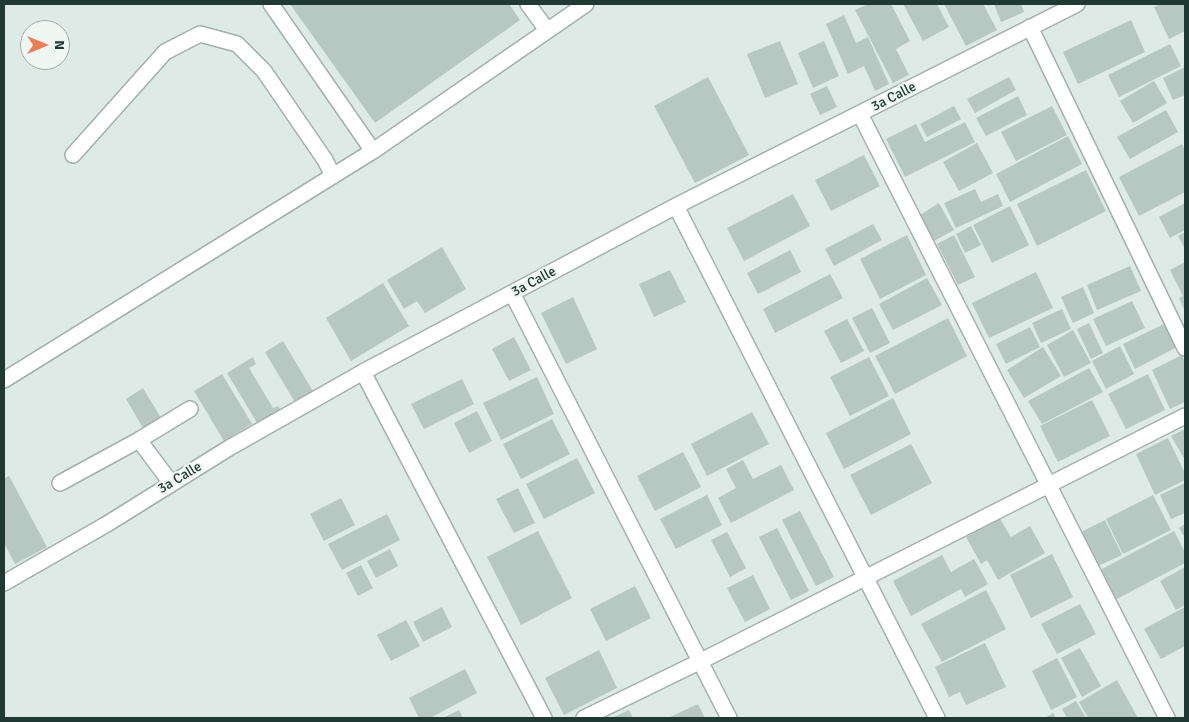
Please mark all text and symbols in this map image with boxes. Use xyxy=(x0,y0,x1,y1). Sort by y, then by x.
north arrow xyxy=(20,20,70,70)
text: N xyxy=(51,40,68,50)
street label: 3a Calle xyxy=(869,79,919,115)
street label: 3a Calle xyxy=(509,263,559,301)
street label: 3a Calle xyxy=(155,458,205,498)

